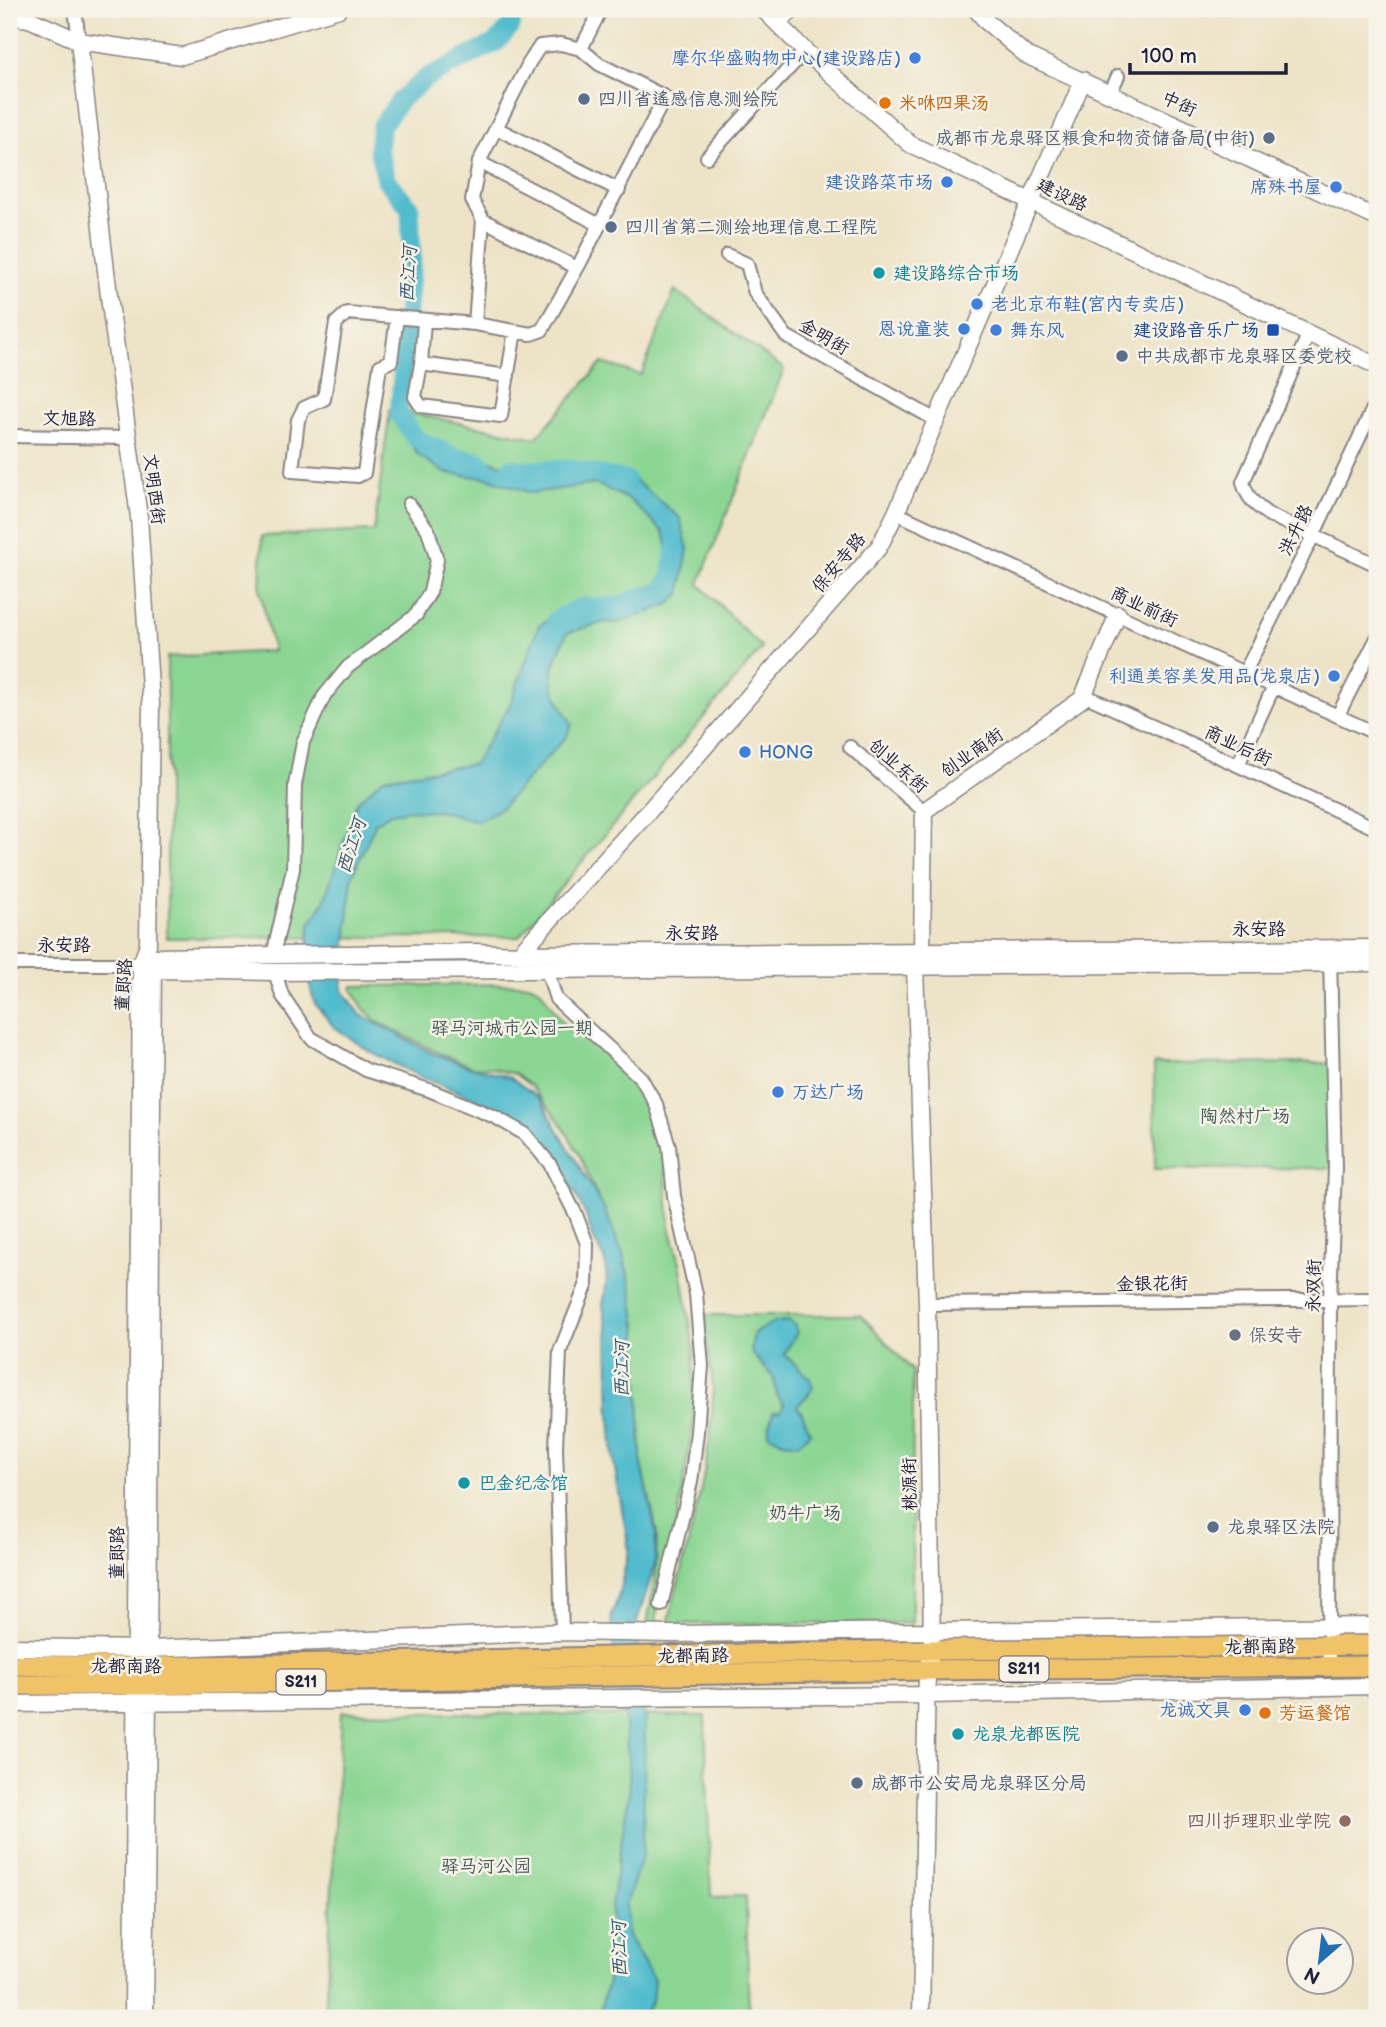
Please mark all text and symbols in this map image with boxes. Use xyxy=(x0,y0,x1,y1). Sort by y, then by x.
scale bar xyxy=(1130,32,1286,76)
text: 100 m xyxy=(1141,44,1197,69)
place label: 摩尔华盛购物中心(建设路店) xyxy=(672,48,901,69)
marker: 摩尔华盛购物中心(建设路店) xyxy=(907,50,923,66)
street label: 中街 xyxy=(1158,87,1200,121)
place label: 四川省遥感信息测绘院 xyxy=(598,89,778,110)
marker: 四川省遥感信息测绘院 xyxy=(576,91,592,107)
place label: 米咻四果汤 xyxy=(899,93,989,114)
marker: 米咻四果汤 xyxy=(877,95,893,111)
place label: 成都市龙泉驿区粮食和物资储备局(中街) xyxy=(936,128,1255,149)
marker: 成都市龙泉驿区粮食和物资储备局(中街) xyxy=(1261,130,1277,146)
place label: 建设路菜市场 xyxy=(825,172,933,193)
marker: 建设路菜市场 xyxy=(939,174,955,190)
street label: 建设路 xyxy=(1033,174,1091,216)
place label: 席殊书屋 xyxy=(1250,177,1322,198)
marker: 席殊书屋 xyxy=(1328,179,1344,195)
place label: 四川省第二测绘地理信息工程院 xyxy=(625,217,877,238)
marker: 四川省第二测绘地理信息工程院 xyxy=(603,219,619,235)
water label: 西江河 xyxy=(396,242,422,303)
place label: 建设路综合市场 xyxy=(893,263,1019,284)
marker: 建设路综合市场 xyxy=(871,265,887,281)
place label: 老北京布鞋(宫内专卖店) xyxy=(991,294,1184,315)
marker: 老北京布鞋(宫内专卖店) xyxy=(969,296,985,312)
street label: 金明街 xyxy=(795,314,853,360)
place label: 恩说童装 xyxy=(878,319,950,340)
place label: 舞东风 xyxy=(1010,320,1064,341)
place label: 建设路音乐广场 xyxy=(1133,320,1259,341)
marker: 恩说童装 xyxy=(956,321,972,337)
marker: 舞东风 xyxy=(988,322,1004,338)
marker: 建设路音乐广场 xyxy=(1265,322,1281,338)
place label: 中共成都市龙泉驿区委党校 xyxy=(1136,346,1352,367)
marker: 中共成都市龙泉驿区委党校 xyxy=(1114,348,1130,364)
street label: 文旭路 xyxy=(42,408,96,430)
street label: 文明西街 xyxy=(139,452,169,526)
street label: 洪升路 xyxy=(1275,501,1317,559)
street label: 保安寺路 xyxy=(808,529,870,597)
street label: 商业前街 xyxy=(1107,582,1181,632)
place label: 利通美容美发用品(龙泉店) xyxy=(1109,666,1320,687)
marker: 利通美容美发用品(龙泉店) xyxy=(1326,668,1342,684)
street label: 商业后街 xyxy=(1201,721,1275,771)
street label: 创业南街 xyxy=(936,724,1008,782)
street label: 创业东街 xyxy=(864,734,932,798)
place label: HONG xyxy=(759,742,813,763)
marker: HONG xyxy=(737,744,753,760)
water label: 西江河 xyxy=(332,812,373,877)
street label: 永安路 xyxy=(1232,919,1286,940)
street label: 永安路 xyxy=(665,923,719,944)
street label: 永安路 xyxy=(37,935,91,956)
street label: 董郞路 xyxy=(112,957,136,1013)
park label: 驿马河城市公园一期 xyxy=(431,1018,593,1039)
place label: 万达广场 xyxy=(792,1082,864,1103)
marker: 万达广场 xyxy=(770,1084,786,1100)
park label: 陶然村广场 xyxy=(1200,1106,1290,1127)
street label: 永双街 xyxy=(1303,1259,1325,1313)
street label: 金银花街 xyxy=(1116,1273,1188,1295)
place label: 保安寺 xyxy=(1249,1325,1303,1346)
marker: 保安寺 xyxy=(1227,1327,1243,1343)
water label: 西江河 xyxy=(611,1338,634,1398)
street label: 桃源街 xyxy=(899,1457,921,1511)
place label: 巴金纪念馆 xyxy=(478,1473,568,1494)
marker: 巴金纪念馆 xyxy=(456,1475,472,1491)
park label: 奶牛广场 xyxy=(769,1503,841,1524)
place label: 龙泉驿区法院 xyxy=(1227,1517,1335,1538)
marker: 龙泉驿区法院 xyxy=(1205,1519,1221,1535)
street label: 董郞路 xyxy=(107,1526,128,1580)
street label: 龙都南路 xyxy=(1224,1636,1296,1658)
street label: 龙都南路 xyxy=(657,1645,729,1667)
street label: 龙都南路 xyxy=(90,1656,162,1677)
road number: S211 xyxy=(1000,1656,1048,1681)
road number: S211 xyxy=(276,1670,326,1694)
place label: 龙诚文具 xyxy=(1159,1700,1231,1721)
marker: 龙诚文具 xyxy=(1237,1702,1253,1718)
place label: 芳运餐馆 xyxy=(1279,1703,1351,1724)
marker: 芳运餐馆 xyxy=(1257,1705,1273,1721)
place label: 龙泉龙都医院 xyxy=(972,1724,1080,1745)
marker: 龙泉龙都医院 xyxy=(950,1726,966,1742)
place label: 成都市公安局龙泉驿区分局 xyxy=(871,1773,1087,1794)
marker: 成都市公安局龙泉驿区分局 xyxy=(849,1775,865,1791)
place label: 四川护理职业学院 xyxy=(1187,1811,1331,1832)
marker: 四川护理职业学院 xyxy=(1337,1813,1353,1829)
park label: 驿马河公园 xyxy=(441,1856,531,1877)
water label: 西江河 xyxy=(607,1917,632,1978)
north arrow xyxy=(1284,1926,1354,1996)
text: N xyxy=(1301,1961,1324,1988)

